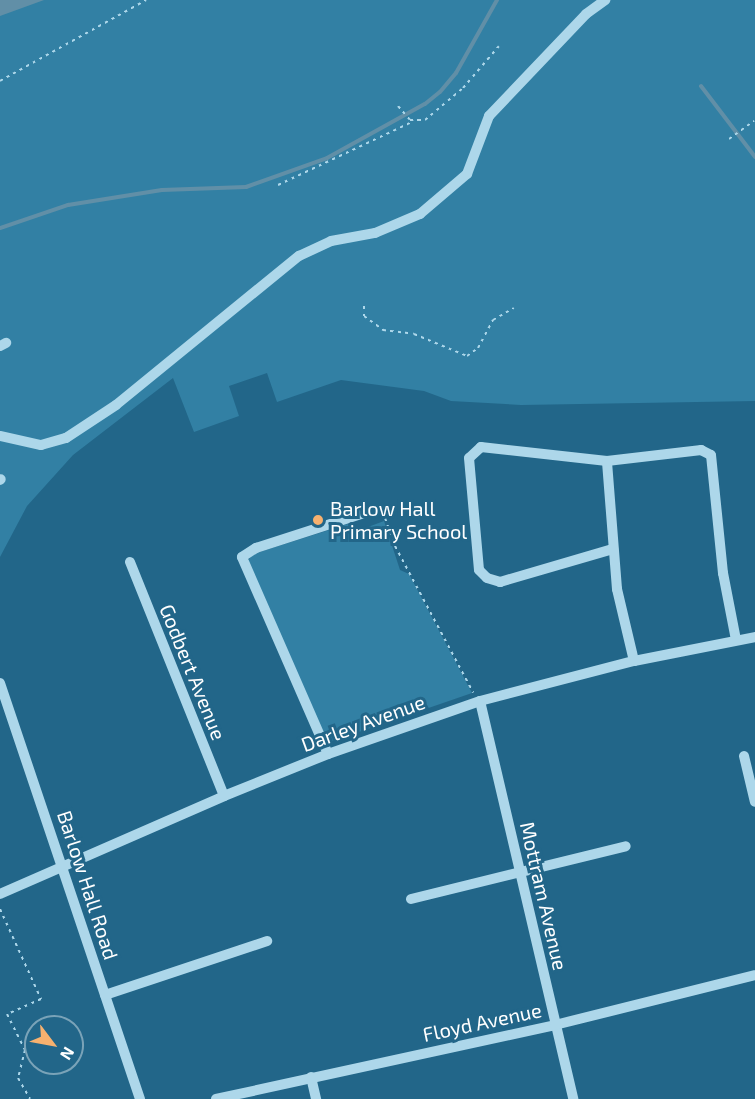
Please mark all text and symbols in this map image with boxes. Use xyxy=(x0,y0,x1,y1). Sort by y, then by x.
place label: Barlow Hall Primary School xyxy=(330,496,468,543)
marker: Barlow Hall Primary School xyxy=(311,513,325,527)
street label: Godbert Avenue xyxy=(155,600,231,744)
street label: Darley Avenue xyxy=(297,689,429,757)
street label: Barlow Hall Road xyxy=(52,807,124,963)
street label: Mottram Avenue xyxy=(515,819,573,973)
street label: Floyd Avenue xyxy=(420,998,544,1046)
north arrow xyxy=(24,1015,84,1075)
text: N xyxy=(57,1044,79,1064)

